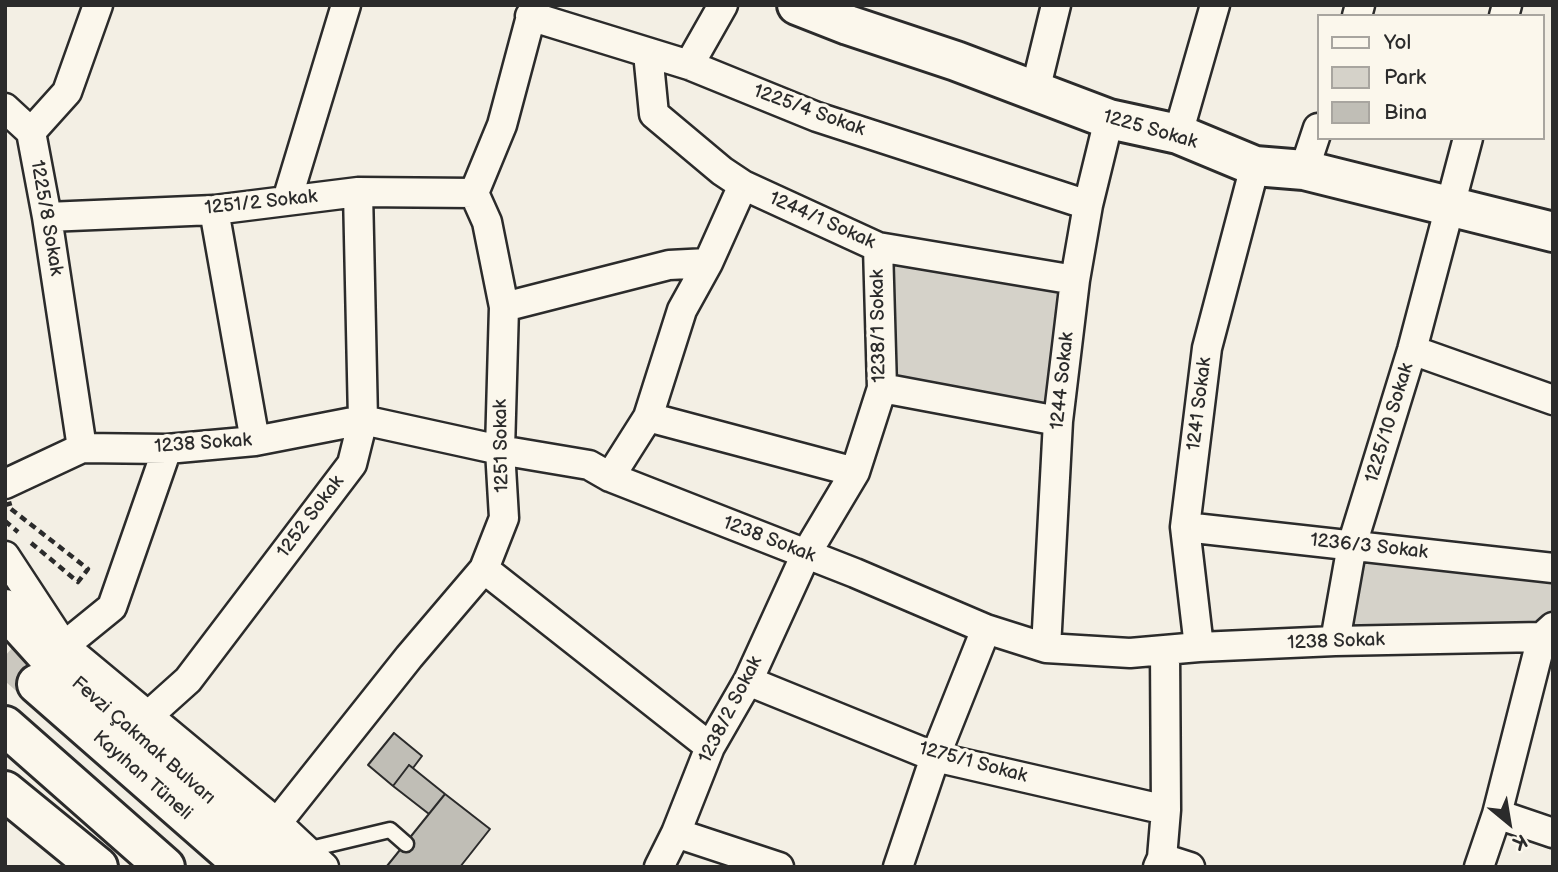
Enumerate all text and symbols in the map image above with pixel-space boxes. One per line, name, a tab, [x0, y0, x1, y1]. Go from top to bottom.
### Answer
legend	[1316, 14, 1544, 140]
text: Yol	[1384, 30, 1411, 55]
text: Park	[1384, 65, 1426, 90]
street label: 1225/4 Sokak	[750, 80, 868, 142]
text: Bina	[1384, 100, 1427, 125]
street label: 1225 Sokak	[1100, 106, 1200, 154]
street label: 1225/8 Sokak	[25, 159, 67, 277]
street label: 1251/2 Sokak	[204, 186, 318, 220]
street label: 1244/1 Sokak	[765, 187, 879, 255]
street label: 1238/1 Sokak	[867, 269, 891, 383]
street label: 1244 Sokak	[1047, 331, 1079, 431]
street label: 1241 Sokak	[1183, 356, 1217, 452]
street label: 1225/10 Sokak	[1361, 360, 1419, 486]
street label: 1251 Sokak	[490, 399, 514, 493]
street label: 1238 Sokak	[154, 429, 252, 459]
street label: 1252 Sokak	[273, 471, 349, 563]
street label: 1238 Sokak	[719, 512, 819, 568]
street label: 1236/3 Sokak	[1309, 529, 1429, 565]
street label: 1238 Sokak	[1287, 629, 1385, 655]
street label: 1238/2 Sokak	[694, 653, 768, 767]
street label: Fevzi Çakmak Bulvarı	[66, 672, 220, 810]
street label: Kayıhan Tüneli	[88, 727, 196, 825]
street label: 1275/1 Sokak	[916, 738, 1030, 788]
north arrow	[1474, 788, 1544, 858]
text: K	[1508, 828, 1531, 855]

